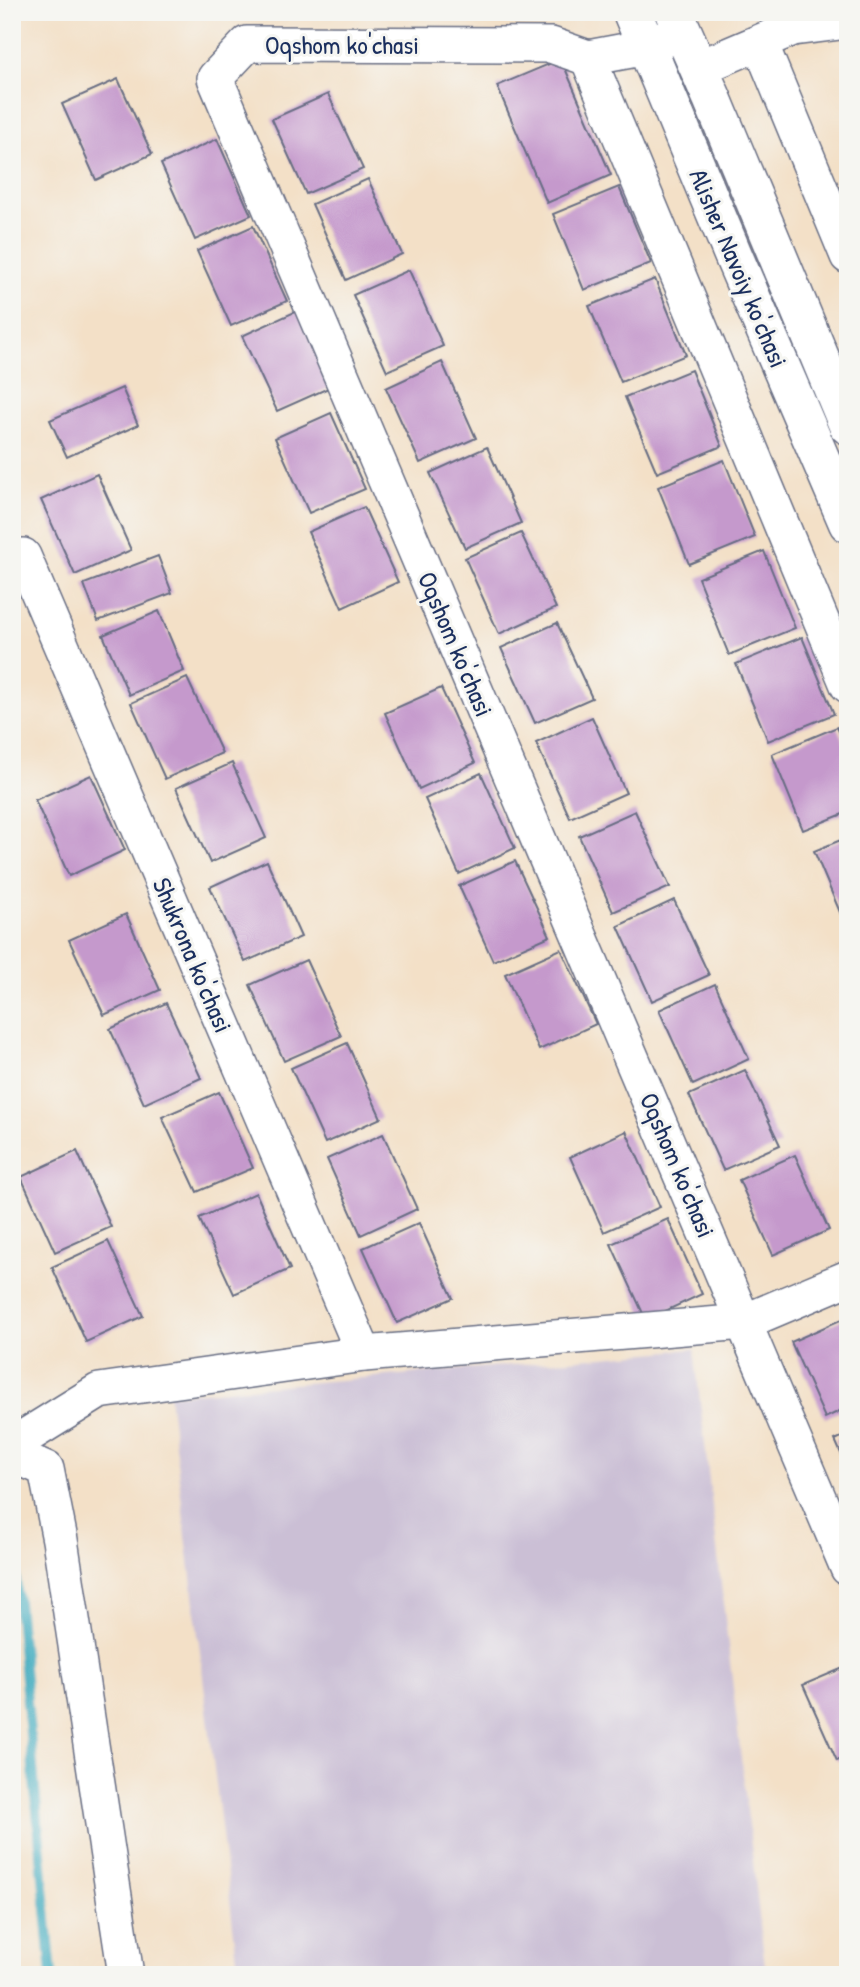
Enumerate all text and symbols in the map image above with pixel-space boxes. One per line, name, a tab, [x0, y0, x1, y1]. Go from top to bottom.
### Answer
street label: Oqshom ko'chasi	[265, 27, 419, 62]
street label: Alisher Navoiy ko'chasi	[681, 163, 797, 373]
street label: Oqshom ko'chasi	[410, 566, 502, 722]
street label: Shukrona ko'chasi	[145, 872, 241, 1038]
street label: Oqshom ko'chasi	[632, 1087, 724, 1243]

